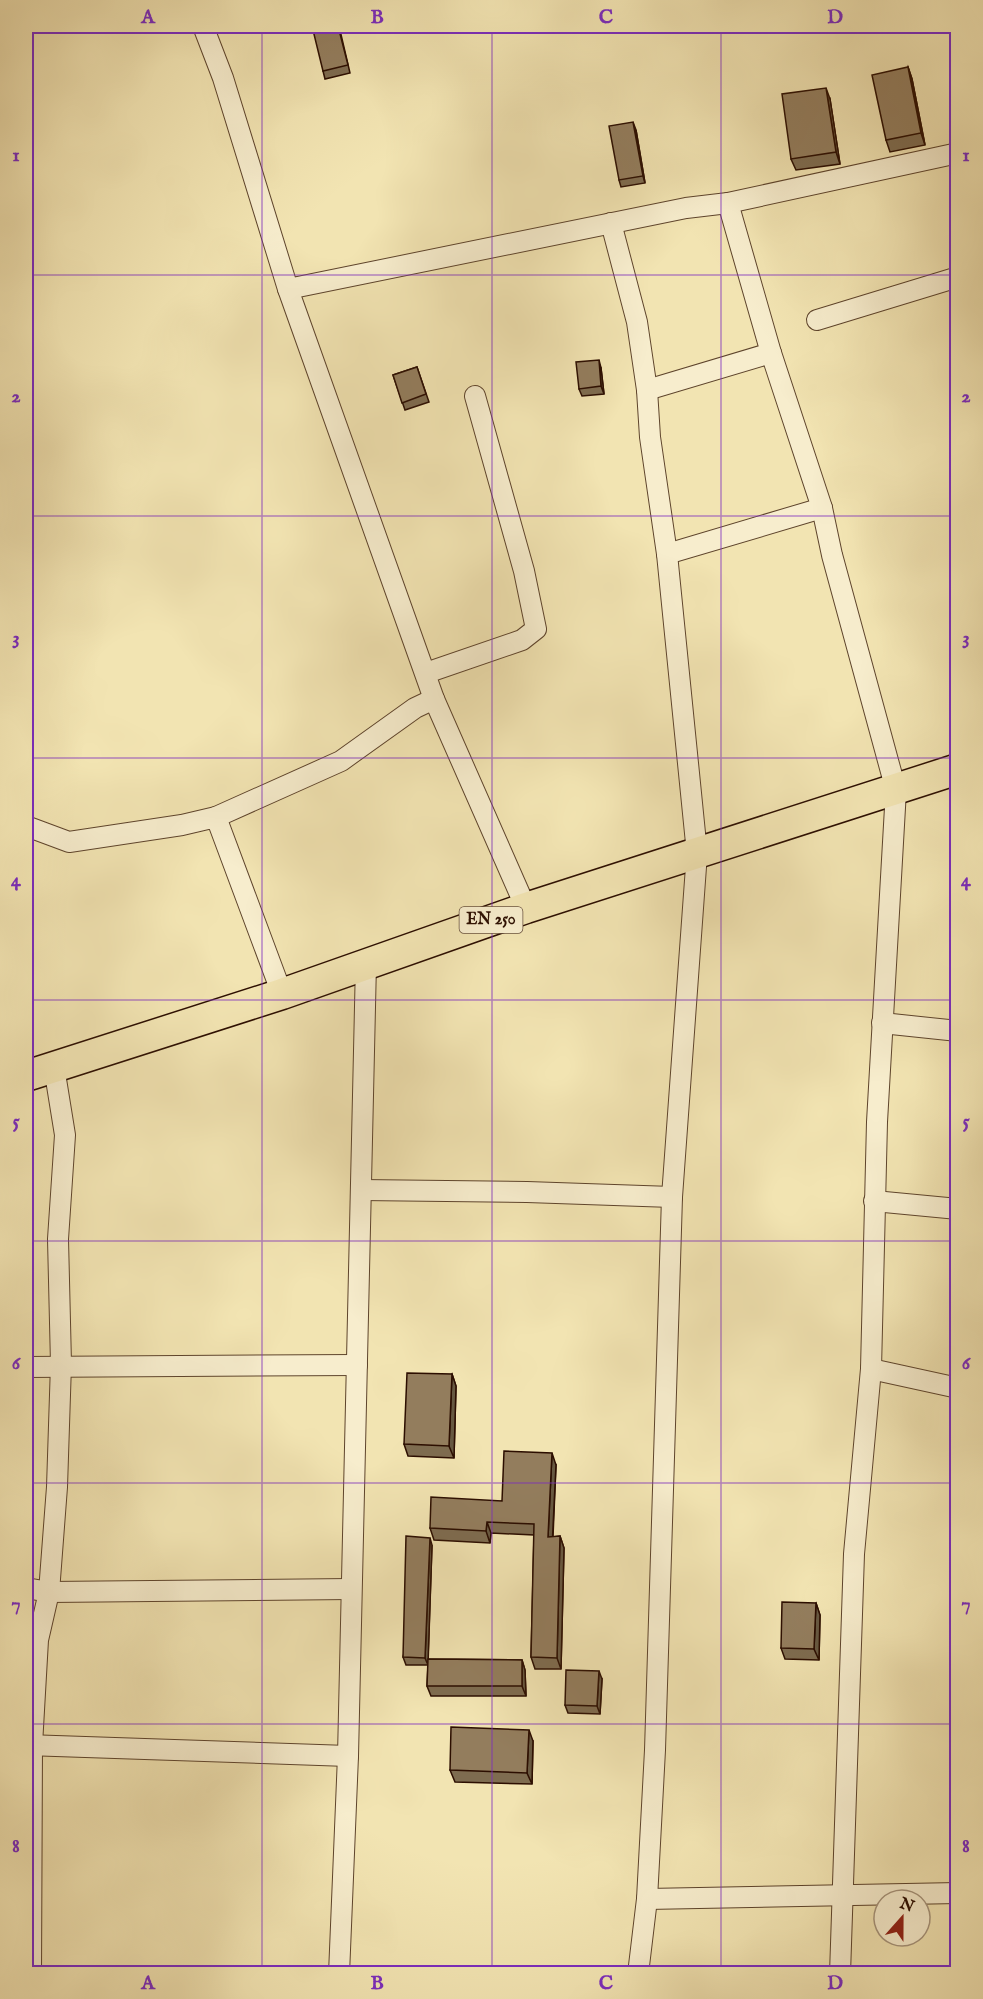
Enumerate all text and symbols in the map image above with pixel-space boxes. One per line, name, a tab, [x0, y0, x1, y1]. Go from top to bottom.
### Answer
text: A	[140, 5, 156, 30]
text: B	[370, 5, 384, 30]
text: C	[599, 5, 613, 30]
text: D	[827, 5, 843, 30]
text: 1	[12, 143, 20, 168]
text: 1	[962, 143, 970, 168]
text: 2	[11, 384, 21, 409]
text: 2	[961, 384, 971, 409]
text: 3	[12, 626, 20, 651]
text: 3	[962, 626, 970, 651]
text: 4	[11, 868, 22, 893]
text: 4	[961, 868, 972, 893]
road number: EN 250	[460, 907, 522, 933]
text: 5	[12, 1109, 20, 1134]
text: 5	[962, 1109, 970, 1134]
text: 6	[12, 1351, 22, 1376]
text: 6	[962, 1351, 972, 1376]
text: 7	[11, 1592, 21, 1617]
text: 7	[961, 1592, 971, 1617]
text: 8	[12, 1834, 20, 1859]
text: 8	[962, 1834, 970, 1859]
north arrow	[872, 1888, 932, 1948]
text: N	[896, 1894, 917, 1918]
text: A	[140, 1971, 156, 1996]
text: B	[370, 1971, 384, 1996]
text: C	[599, 1971, 613, 1996]
text: D	[827, 1971, 843, 1996]

